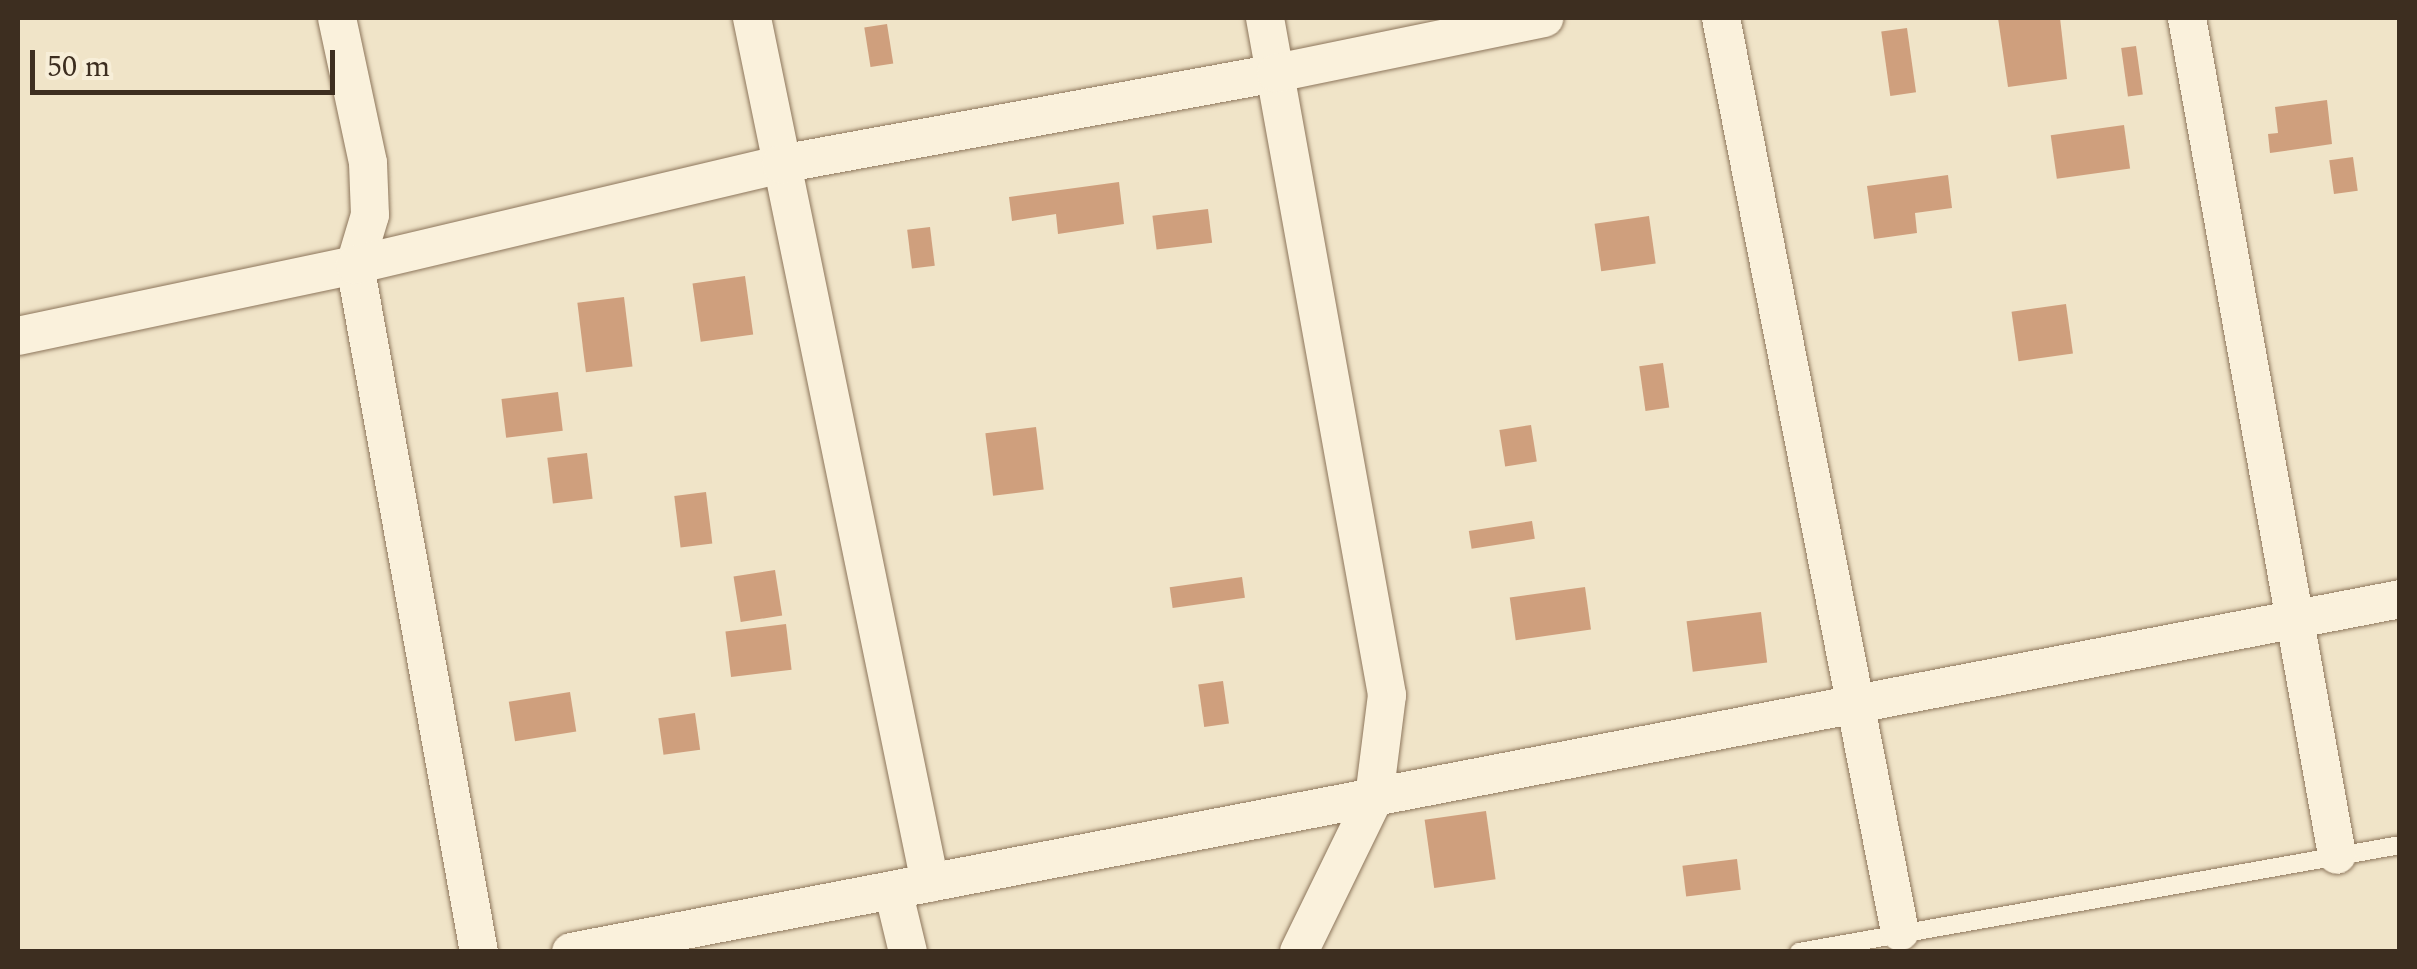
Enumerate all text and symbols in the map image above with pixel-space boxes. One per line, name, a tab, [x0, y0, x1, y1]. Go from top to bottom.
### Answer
scale bar	[35, 30, 340, 92]
text: 50 m	[47, 44, 110, 90]

